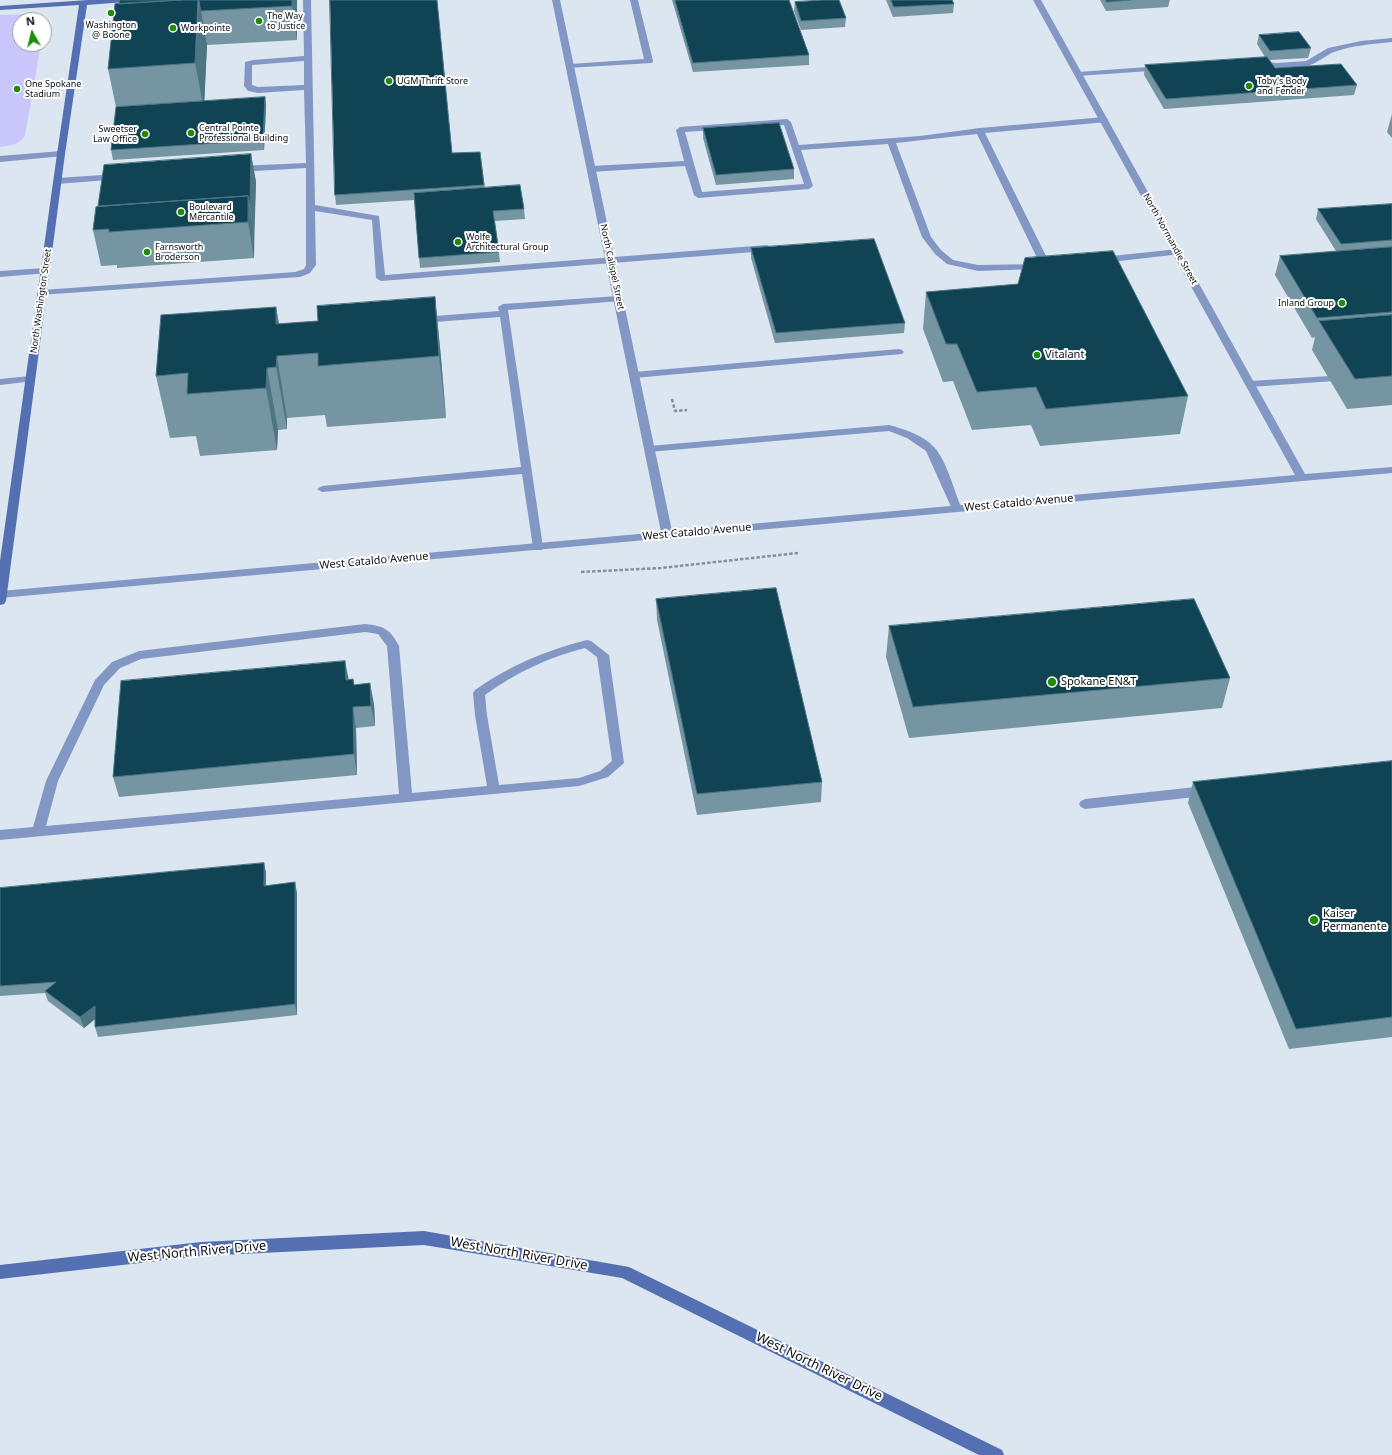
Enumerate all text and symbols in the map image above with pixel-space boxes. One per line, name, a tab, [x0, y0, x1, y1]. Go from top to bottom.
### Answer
marker: Washington @ Boone	[106, 8, 116, 18]
place label: The Way to Justice	[267, 11, 305, 32]
north arrow	[12, 12, 52, 52]
text: N	[25, 13, 36, 29]
marker: The Way to Justice	[254, 16, 264, 26]
place label: Washington @ Boone	[86, 20, 136, 41]
marker: Workpointe	[168, 23, 178, 33]
place label: Workpointe	[181, 23, 230, 33]
marker: UGM Thrift Store	[384, 76, 394, 86]
place label: UGM Thrift Store	[397, 76, 468, 86]
place label: Toby's Body and Fender	[1257, 76, 1307, 97]
place label: One Spokane Stadium	[25, 79, 81, 100]
marker: Toby's Body and Fender	[1244, 81, 1254, 91]
marker: One Spokane Stadium	[12, 84, 22, 94]
place label: Central Pointe Professional Building	[199, 123, 288, 144]
place label: Sweetser Law Office	[93, 124, 137, 145]
marker: Central Pointe Professional Building	[186, 128, 196, 138]
marker: Sweetser Law Office	[140, 129, 150, 139]
street label: North Normandie Street	[1140, 192, 1200, 286]
place label: Boulevard Mercantile	[189, 202, 234, 223]
marker: Boulevard Mercantile	[176, 207, 186, 217]
street label: North Calispel Street	[598, 223, 626, 311]
place label: Wolfe Architectural Group	[466, 232, 549, 253]
marker: Wolfe Architectural Group	[453, 237, 463, 247]
place label: Farnsworth Broderson	[155, 242, 203, 263]
marker: Farnsworth Broderson	[142, 247, 152, 257]
street label: North Washington Street	[28, 248, 54, 354]
place label: Inland Group	[1278, 298, 1334, 308]
marker: Inland Group	[1337, 298, 1347, 308]
place label: Vitalant	[1045, 348, 1084, 362]
marker: Vitalant	[1032, 350, 1042, 360]
street label: West Cataldo Avenue	[964, 492, 1074, 514]
street label: West Cataldo Avenue	[642, 521, 752, 543]
street label: West Cataldo Avenue	[319, 550, 429, 572]
place label: Spokane EN&T	[1061, 675, 1136, 689]
marker: Spokane EN&T	[1046, 676, 1058, 688]
place label: Kaiser Permanente	[1323, 907, 1387, 933]
marker: Kaiser Permanente	[1308, 914, 1320, 926]
street label: West North River Drive	[449, 1234, 589, 1274]
street label: West North River Drive	[127, 1238, 267, 1266]
street label: West North River Drive	[753, 1330, 885, 1404]

